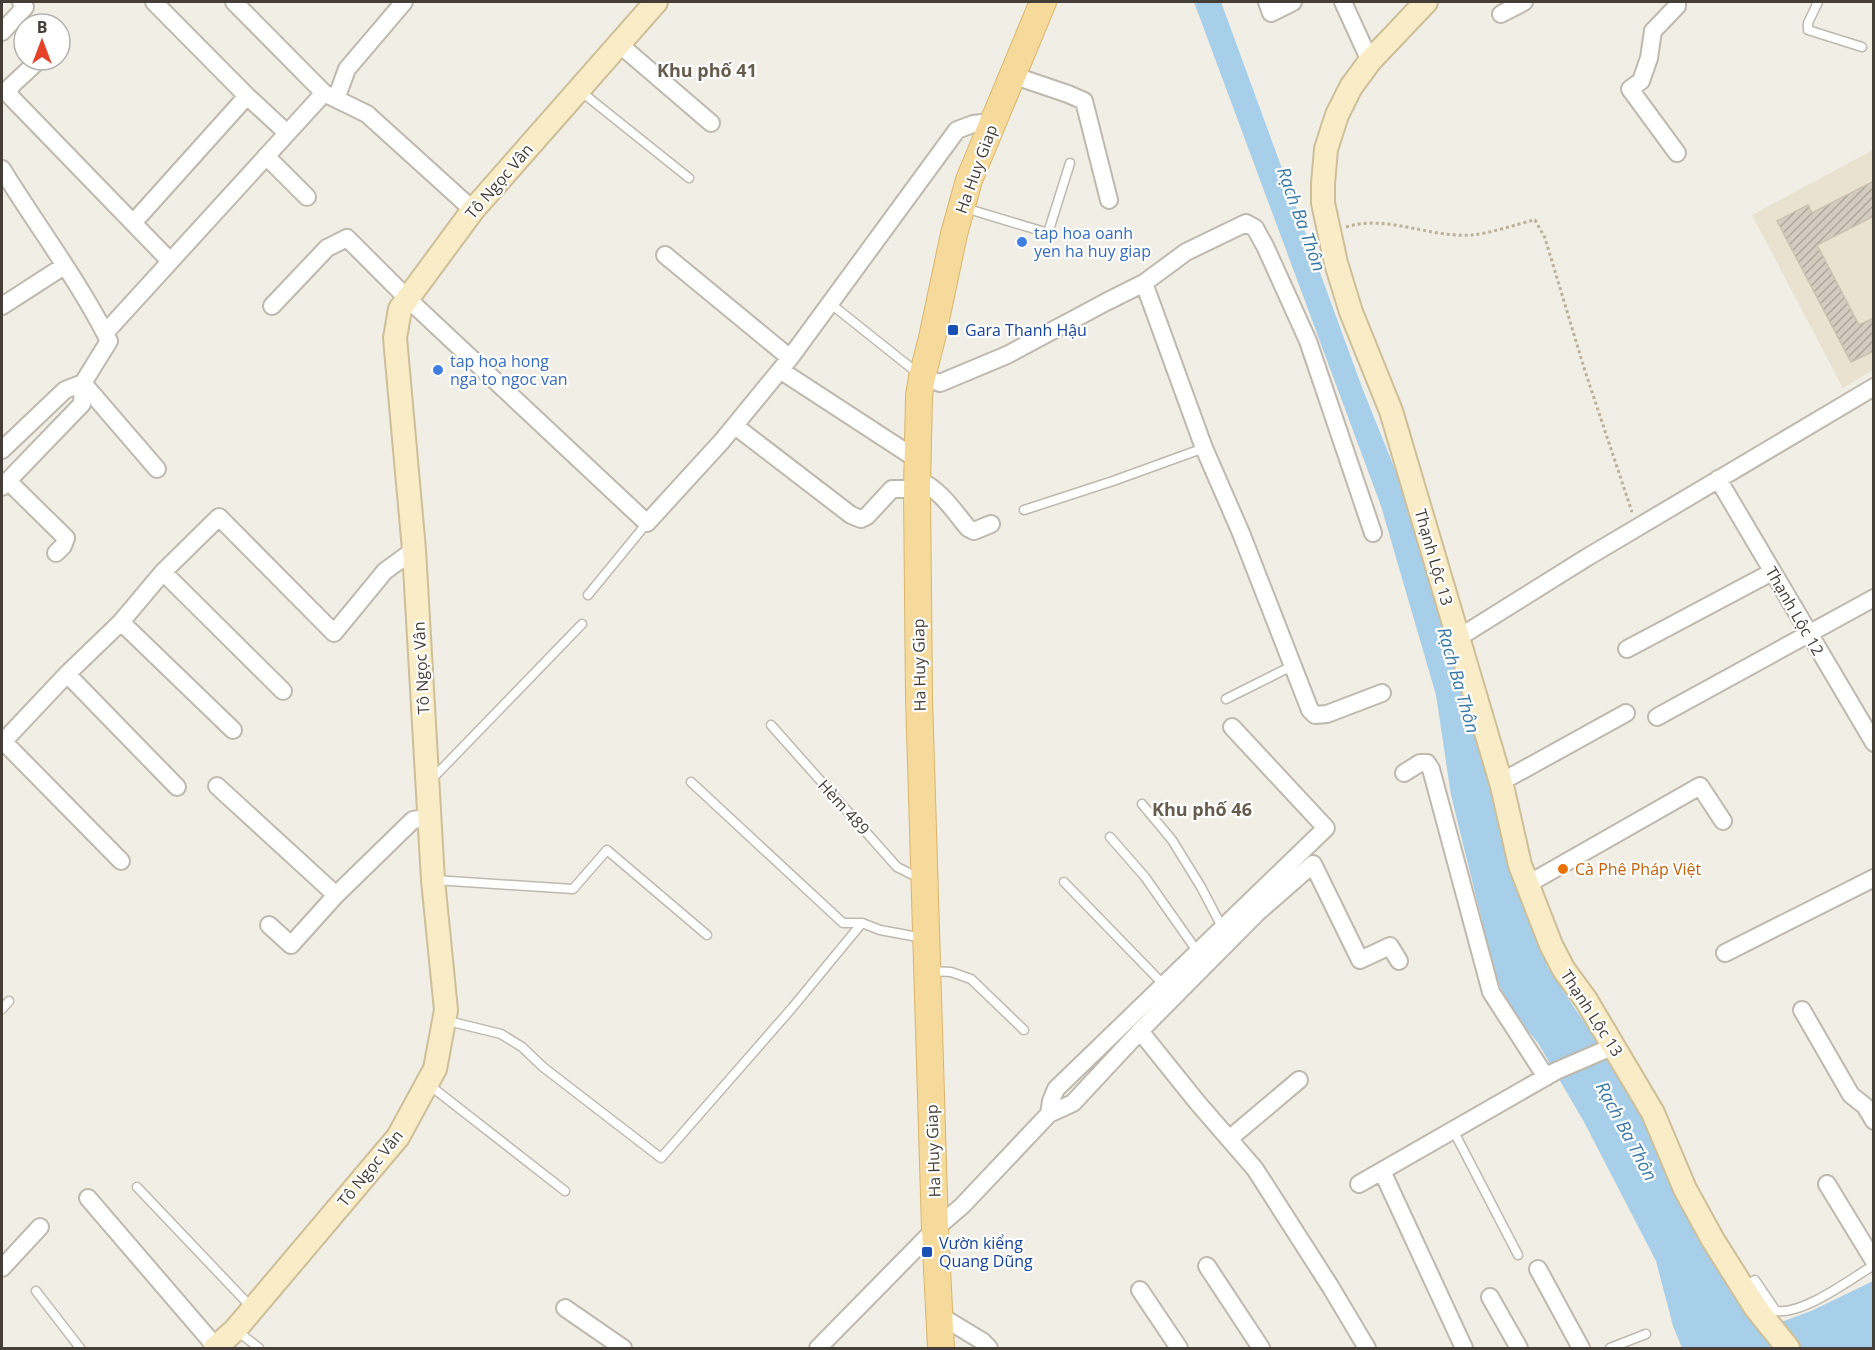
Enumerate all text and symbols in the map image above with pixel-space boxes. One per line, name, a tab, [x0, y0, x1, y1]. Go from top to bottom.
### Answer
north arrow	[12, 12, 72, 72]
text: B	[37, 16, 47, 38]
district label: Khu phố 41	[657, 58, 757, 82]
street label: Ha Huy Giap	[950, 122, 1002, 216]
street label: Tô Ngọc Vân	[460, 139, 538, 223]
water label: Rạch Ba Thôn	[1272, 164, 1332, 274]
place label: tap hoa oanh yen ha huy giap	[1034, 222, 1151, 262]
marker: tap hoa oanh yen ha huy giap	[1015, 235, 1029, 249]
place label: Gara Thanh Hậu	[965, 319, 1087, 341]
marker: Gara Thanh Hậu	[946, 323, 960, 337]
place label: tap hoa hong nga to ngoc van	[450, 350, 568, 390]
marker: tap hoa hong nga to ngoc van	[431, 363, 445, 377]
street label: Thạnh Lộc 13	[1410, 506, 1458, 608]
street label: Thạnh Lộc 12	[1761, 562, 1829, 660]
street label: Ha Huy Giap	[907, 618, 931, 712]
street label: Tô Ngọc Vân	[408, 621, 434, 715]
water label: Rạch Ba Thôn	[1432, 624, 1486, 736]
street label: Hèm 489	[813, 775, 875, 839]
district label: Khu phố 46	[1152, 797, 1252, 821]
place label: Cà Phê Pháp Việt	[1575, 858, 1702, 880]
marker: Cà Phê Pháp Việt	[1556, 862, 1570, 876]
street label: Thạnh Lộc 13	[1556, 965, 1628, 1061]
water label: Rạch Ba Thôn	[1591, 1077, 1663, 1185]
street label: Ha Huy Giap	[920, 1104, 946, 1198]
street label: Tô Ngọc Vân	[332, 1125, 408, 1211]
place label: Vườn kiểng Quang Dũng	[939, 1232, 1033, 1272]
marker: Vườn kiểng Quang Dũng	[920, 1245, 934, 1259]

